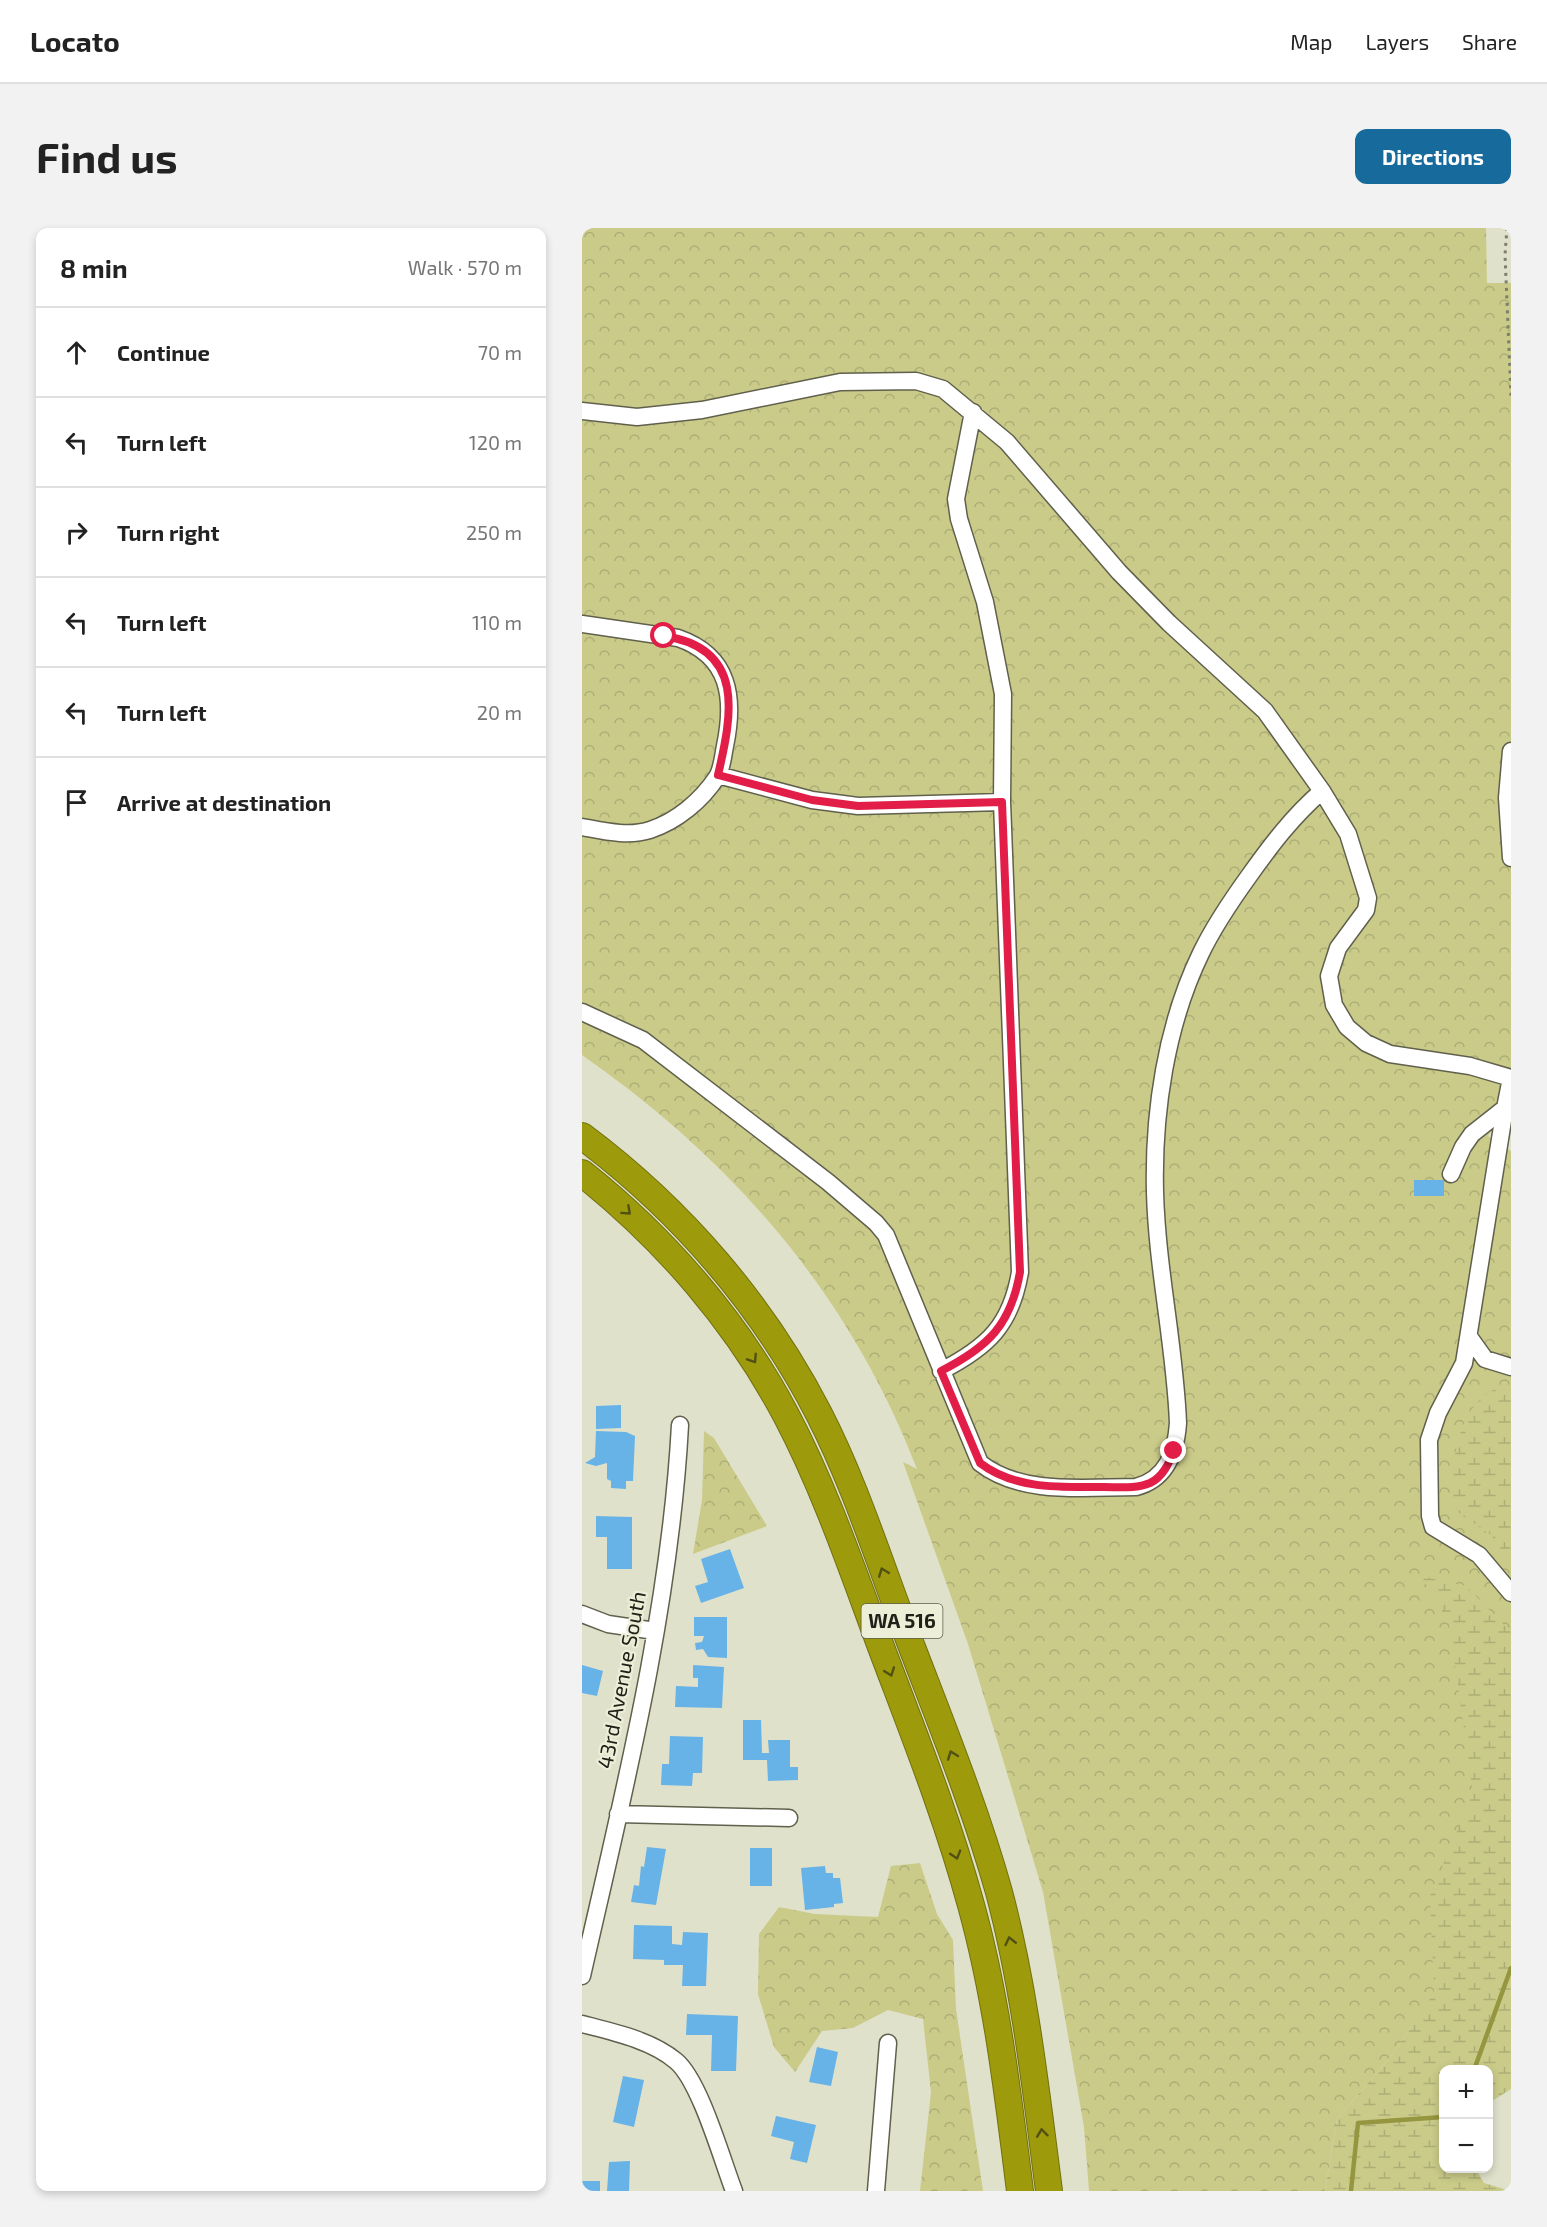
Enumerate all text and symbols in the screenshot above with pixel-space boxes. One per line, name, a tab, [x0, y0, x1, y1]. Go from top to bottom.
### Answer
text: Locato	[30, 24, 120, 58]
text: Map	[1290, 29, 1332, 54]
text: Layers	[1365, 29, 1429, 54]
text: Share	[1462, 29, 1517, 54]
button: Directions	[1355, 129, 1511, 184]
text: Find us	[36, 131, 178, 181]
text: 8 min	[60, 252, 128, 283]
text: Walk · 570 m	[408, 255, 522, 279]
icon: ahead	[60, 336, 93, 369]
text: Continue	[117, 339, 210, 365]
text: 70 m	[478, 340, 522, 364]
icon: left	[60, 426, 93, 459]
text: Turn left	[117, 429, 206, 455]
text: 120 m	[469, 430, 522, 454]
icon: right	[60, 516, 93, 549]
text: Turn right	[117, 519, 219, 545]
text: 250 m	[466, 520, 522, 544]
icon: left	[60, 606, 93, 639]
text: Turn left	[117, 609, 206, 635]
text: 110 m	[472, 610, 522, 634]
route start	[650, 622, 676, 648]
icon: left	[60, 696, 93, 729]
text: Turn left	[117, 699, 206, 725]
text: 20 m	[477, 700, 522, 724]
icon: arrive	[60, 786, 93, 819]
text: Arrive at destination	[117, 789, 331, 815]
one-way arrow	[620, 1204, 630, 1215]
one-way arrow	[745, 1353, 756, 1364]
route end	[1160, 1437, 1186, 1463]
one-way arrow	[878, 1567, 891, 1578]
street label: 43rd Avenue South	[591, 1589, 650, 1770]
road number: WA 516	[862, 1604, 942, 1638]
one-way arrow	[883, 1665, 895, 1676]
one-way arrow	[946, 1750, 959, 1761]
one-way arrow	[949, 1849, 961, 1860]
one-way arrow	[1005, 1936, 1018, 1946]
map controls	[1439, 2065, 1493, 2173]
button: +	[1439, 2065, 1493, 2119]
button: −	[1439, 2119, 1493, 2173]
one-way arrow	[1036, 2128, 1048, 2138]

